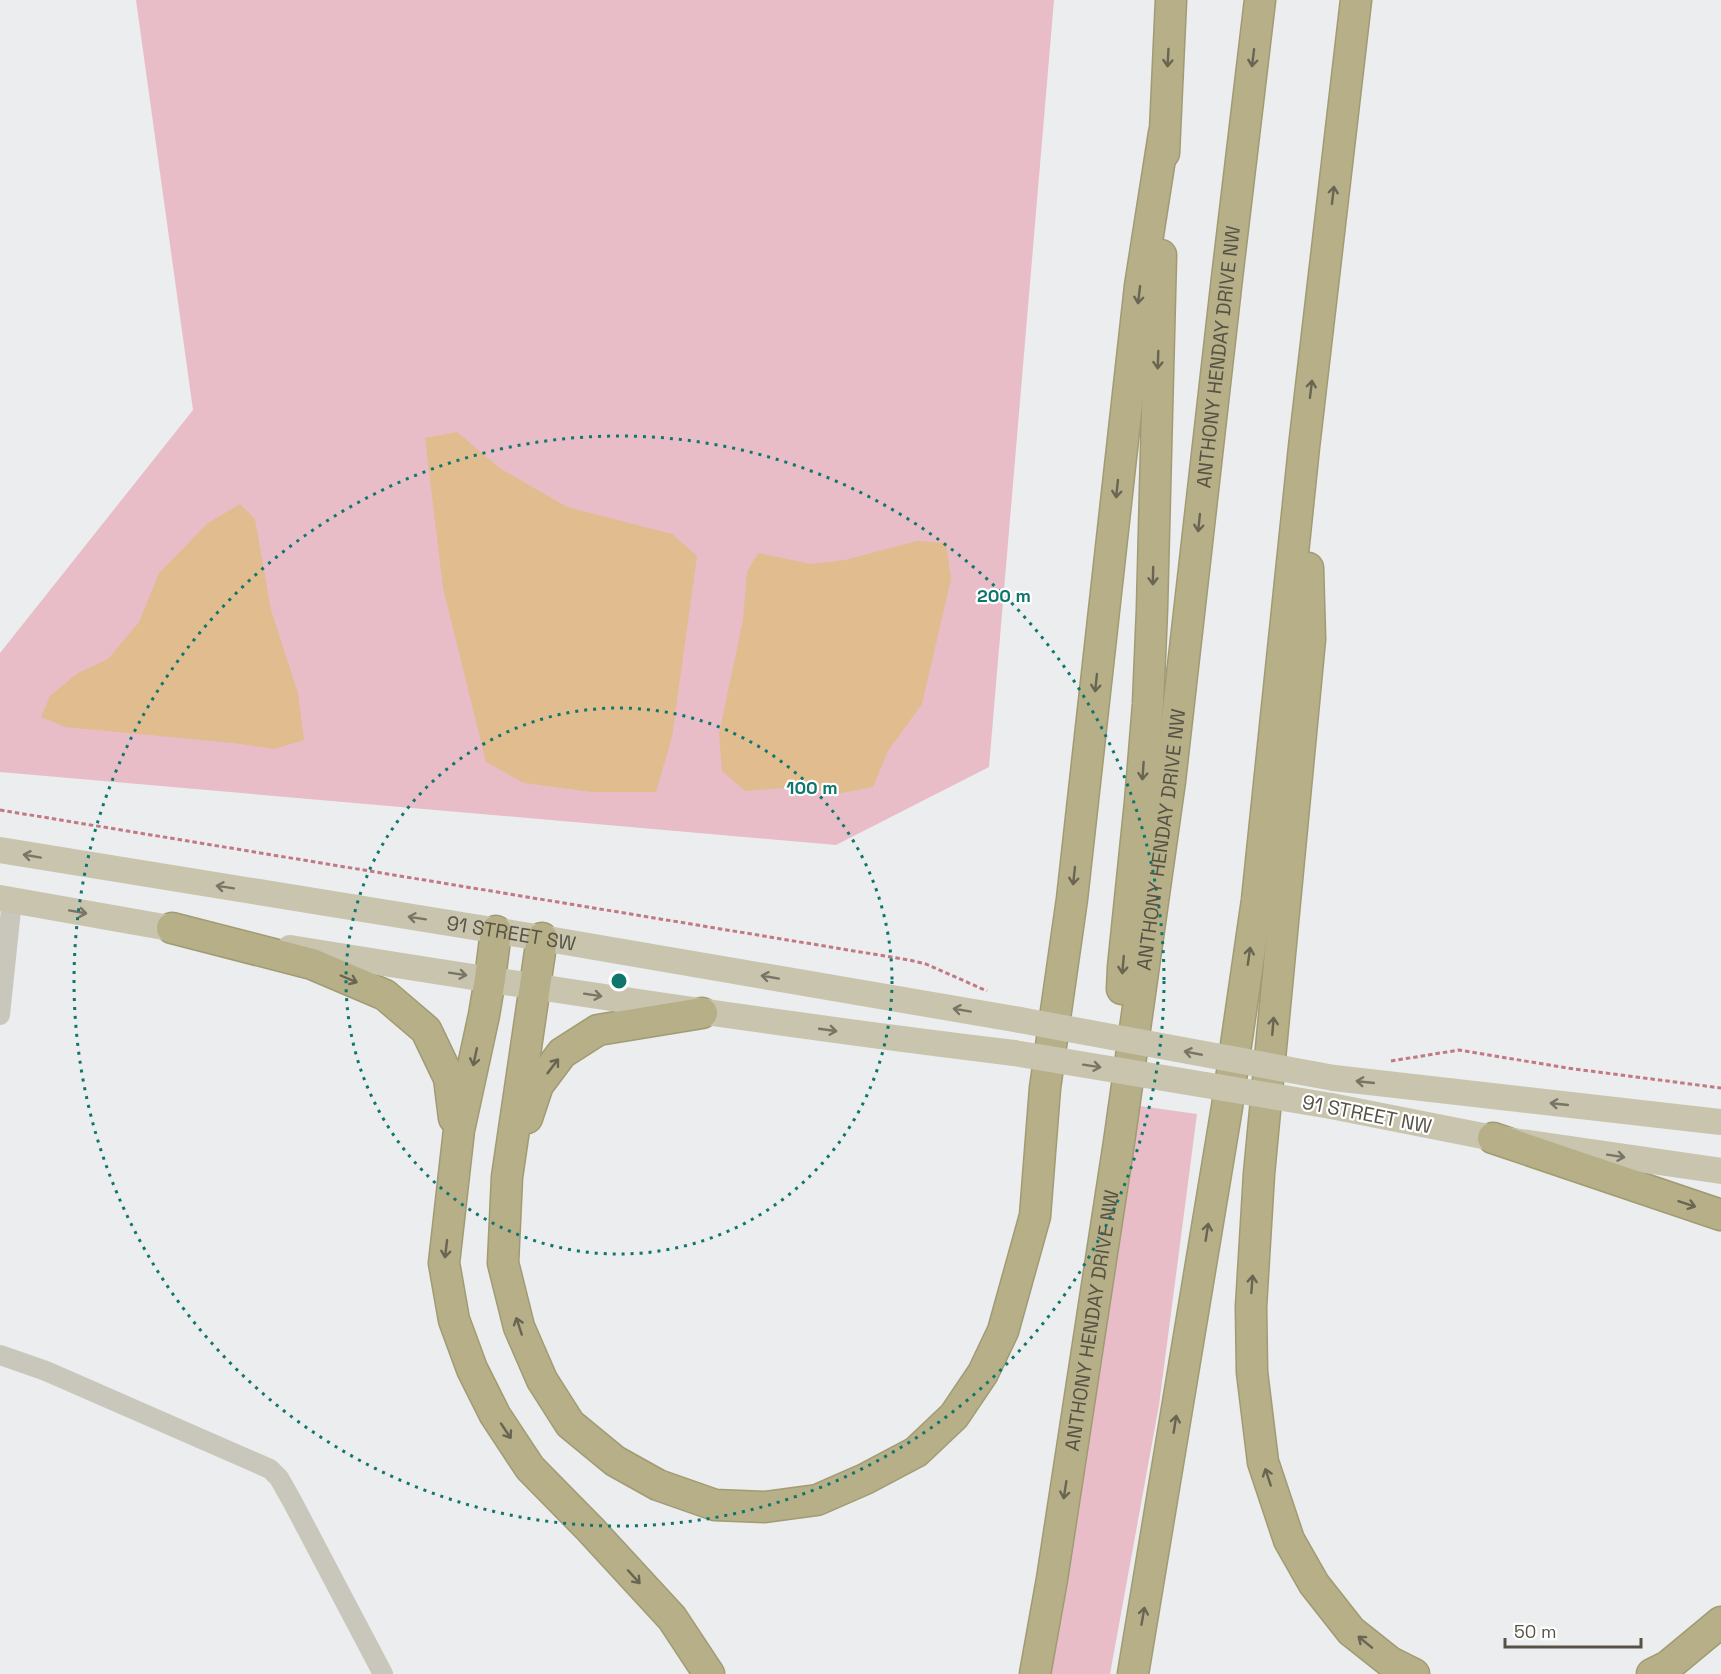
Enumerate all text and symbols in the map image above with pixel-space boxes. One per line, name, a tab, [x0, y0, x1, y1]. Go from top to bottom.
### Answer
one-way arrow	[1162, 48, 1173, 68]
one-way arrow	[1247, 48, 1258, 68]
one-way arrow	[1328, 186, 1339, 206]
street label: ANTHONY HENDAY DRIVE NW	[1190, 224, 1246, 489]
one-way arrow	[1133, 285, 1144, 304]
one-way arrow	[1152, 349, 1164, 369]
one-way arrow	[1306, 380, 1317, 400]
one-way arrow	[1111, 478, 1122, 498]
one-way arrow	[1194, 513, 1205, 532]
one-way arrow	[1147, 565, 1159, 585]
text: 200 m	[977, 584, 1031, 607]
one-way arrow	[1090, 672, 1101, 692]
street label: ANTHONY HENDAY DRIVE NW	[1130, 707, 1191, 972]
one-way arrow	[1137, 760, 1148, 780]
text: 100 m	[786, 776, 838, 799]
one-way arrow	[23, 850, 43, 861]
one-way arrow	[1069, 866, 1080, 886]
one-way arrow	[216, 881, 235, 892]
one-way arrow	[68, 906, 88, 917]
street label: 91 STREET SW	[445, 910, 578, 957]
one-way arrow	[408, 913, 428, 924]
one-way arrow	[1244, 946, 1255, 966]
one-way arrow	[1117, 954, 1128, 974]
one-way arrow	[447, 968, 467, 979]
centre of rings	[609, 971, 629, 991]
one-way arrow	[761, 971, 780, 982]
one-way arrow	[339, 974, 357, 986]
one-way arrow	[583, 990, 603, 1001]
one-way arrow	[953, 1004, 973, 1015]
one-way arrow	[1268, 1017, 1279, 1037]
one-way arrow	[817, 1025, 837, 1036]
one-way arrow	[469, 1047, 480, 1066]
one-way arrow	[1184, 1047, 1204, 1058]
one-way arrow	[547, 1058, 559, 1074]
one-way arrow	[1082, 1061, 1102, 1072]
one-way arrow	[1355, 1076, 1375, 1087]
street label: 91 STREET NW	[1300, 1089, 1434, 1139]
one-way arrow	[1549, 1098, 1569, 1109]
one-way arrow	[1606, 1151, 1625, 1162]
street label: ANTHONY HENDAY DRIVE NW	[1059, 1188, 1124, 1453]
one-way arrow	[1677, 1199, 1696, 1210]
one-way arrow	[1202, 1222, 1213, 1242]
one-way arrow	[441, 1239, 452, 1259]
one-way arrow	[1247, 1274, 1258, 1294]
one-way arrow	[513, 1317, 524, 1336]
one-way arrow	[1170, 1415, 1181, 1434]
one-way arrow	[500, 1423, 512, 1439]
one-way arrow	[1261, 1468, 1272, 1487]
one-way arrow	[1060, 1480, 1071, 1499]
one-way arrow	[627, 1569, 641, 1584]
one-way arrow	[1138, 1607, 1149, 1627]
scale bar	[1505, 1611, 1642, 1649]
text: 50 m	[1514, 1620, 1556, 1643]
one-way arrow	[1357, 1636, 1373, 1649]

